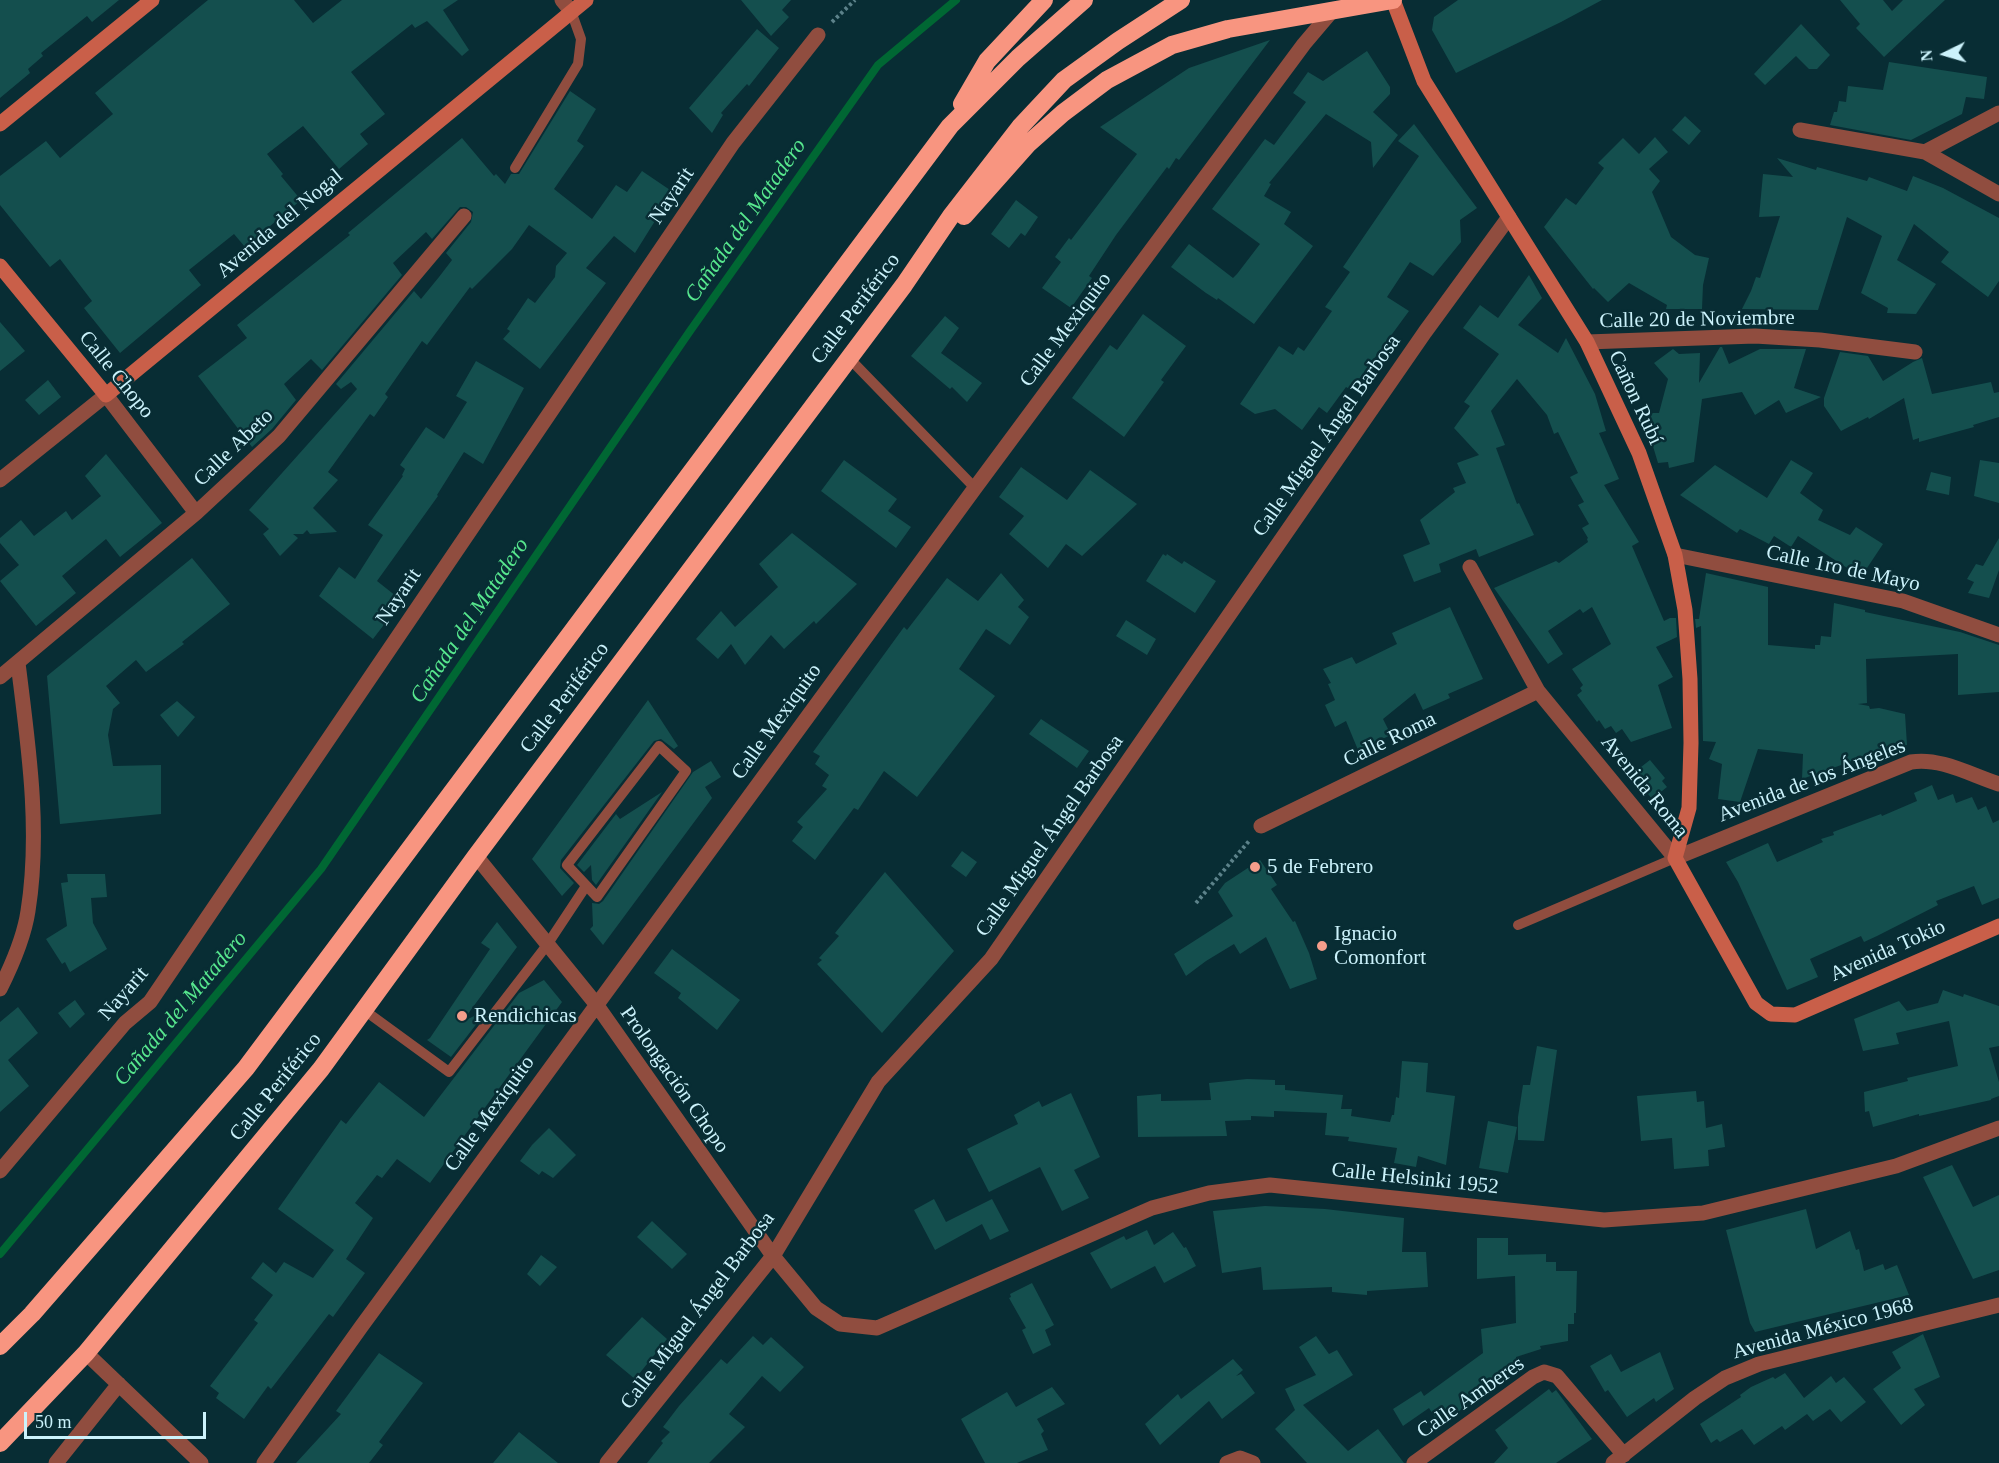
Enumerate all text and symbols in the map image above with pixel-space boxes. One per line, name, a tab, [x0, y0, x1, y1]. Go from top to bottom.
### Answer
north arrow	[1915, 24, 1975, 84]
text: N	[1918, 49, 1936, 62]
water label: Cañada del Matadero	[680, 134, 812, 308]
street label: Nayarit	[644, 163, 700, 229]
street label: Avenida del Nogal	[212, 164, 348, 284]
street label: Calle Periférico	[806, 249, 906, 369]
street label: Calle Mexiquito	[1015, 268, 1117, 392]
street label: Calle 20 de Noviembre	[1599, 306, 1795, 334]
street label: Calle Chopo	[73, 326, 159, 424]
street label: Calle Miguel Ángel Barbosa	[1248, 330, 1406, 542]
street label: Cañon Rubí	[1602, 347, 1668, 449]
street label: Calle Abeto	[189, 404, 279, 492]
water label: Cañada del Matadero	[405, 533, 535, 709]
street label: Calle 1ro de Mayo	[1764, 540, 1922, 598]
street label: Nayarit	[371, 564, 427, 630]
street label: Calle Periférico	[515, 638, 615, 758]
street label: Calle Mexiquito	[727, 659, 827, 785]
street label: Calle Roma	[1340, 707, 1440, 773]
street label: Calle Miguel Ángel Barbosa	[971, 730, 1129, 942]
street label: Avenida Roma	[1595, 731, 1693, 843]
street label: Avenida de los Ángeles	[1715, 734, 1909, 828]
place label: 5 de Febrero	[1267, 854, 1373, 880]
marker: 5 de Febrero	[1248, 860, 1262, 874]
street label: Avenida Tokio	[1826, 914, 1950, 988]
place label: Ignacio Comonfort	[1334, 921, 1426, 971]
water label: Cañada del Matadero	[109, 926, 253, 1092]
marker: Ignacio Comonfort	[1315, 939, 1329, 953]
street label: Nayarit	[94, 962, 154, 1026]
street label: Prolongación Chopo	[614, 1002, 734, 1158]
place label: Rendichicas	[474, 1003, 577, 1029]
marker: Rendichicas	[455, 1009, 469, 1023]
street label: Calle Periférico	[225, 1028, 327, 1146]
street label: Calle Mexiquito	[440, 1051, 540, 1177]
street label: Calle Helsinki 1952	[1330, 1158, 1500, 1200]
street label: Calle Miguel Ángel Barbosa	[615, 1207, 781, 1415]
street label: Avenida México 1968	[1730, 1293, 1916, 1365]
street label: Calle Amberes	[1412, 1352, 1530, 1444]
scale bar	[27, 1400, 208, 1438]
text: 50 m	[35, 1412, 72, 1432]

